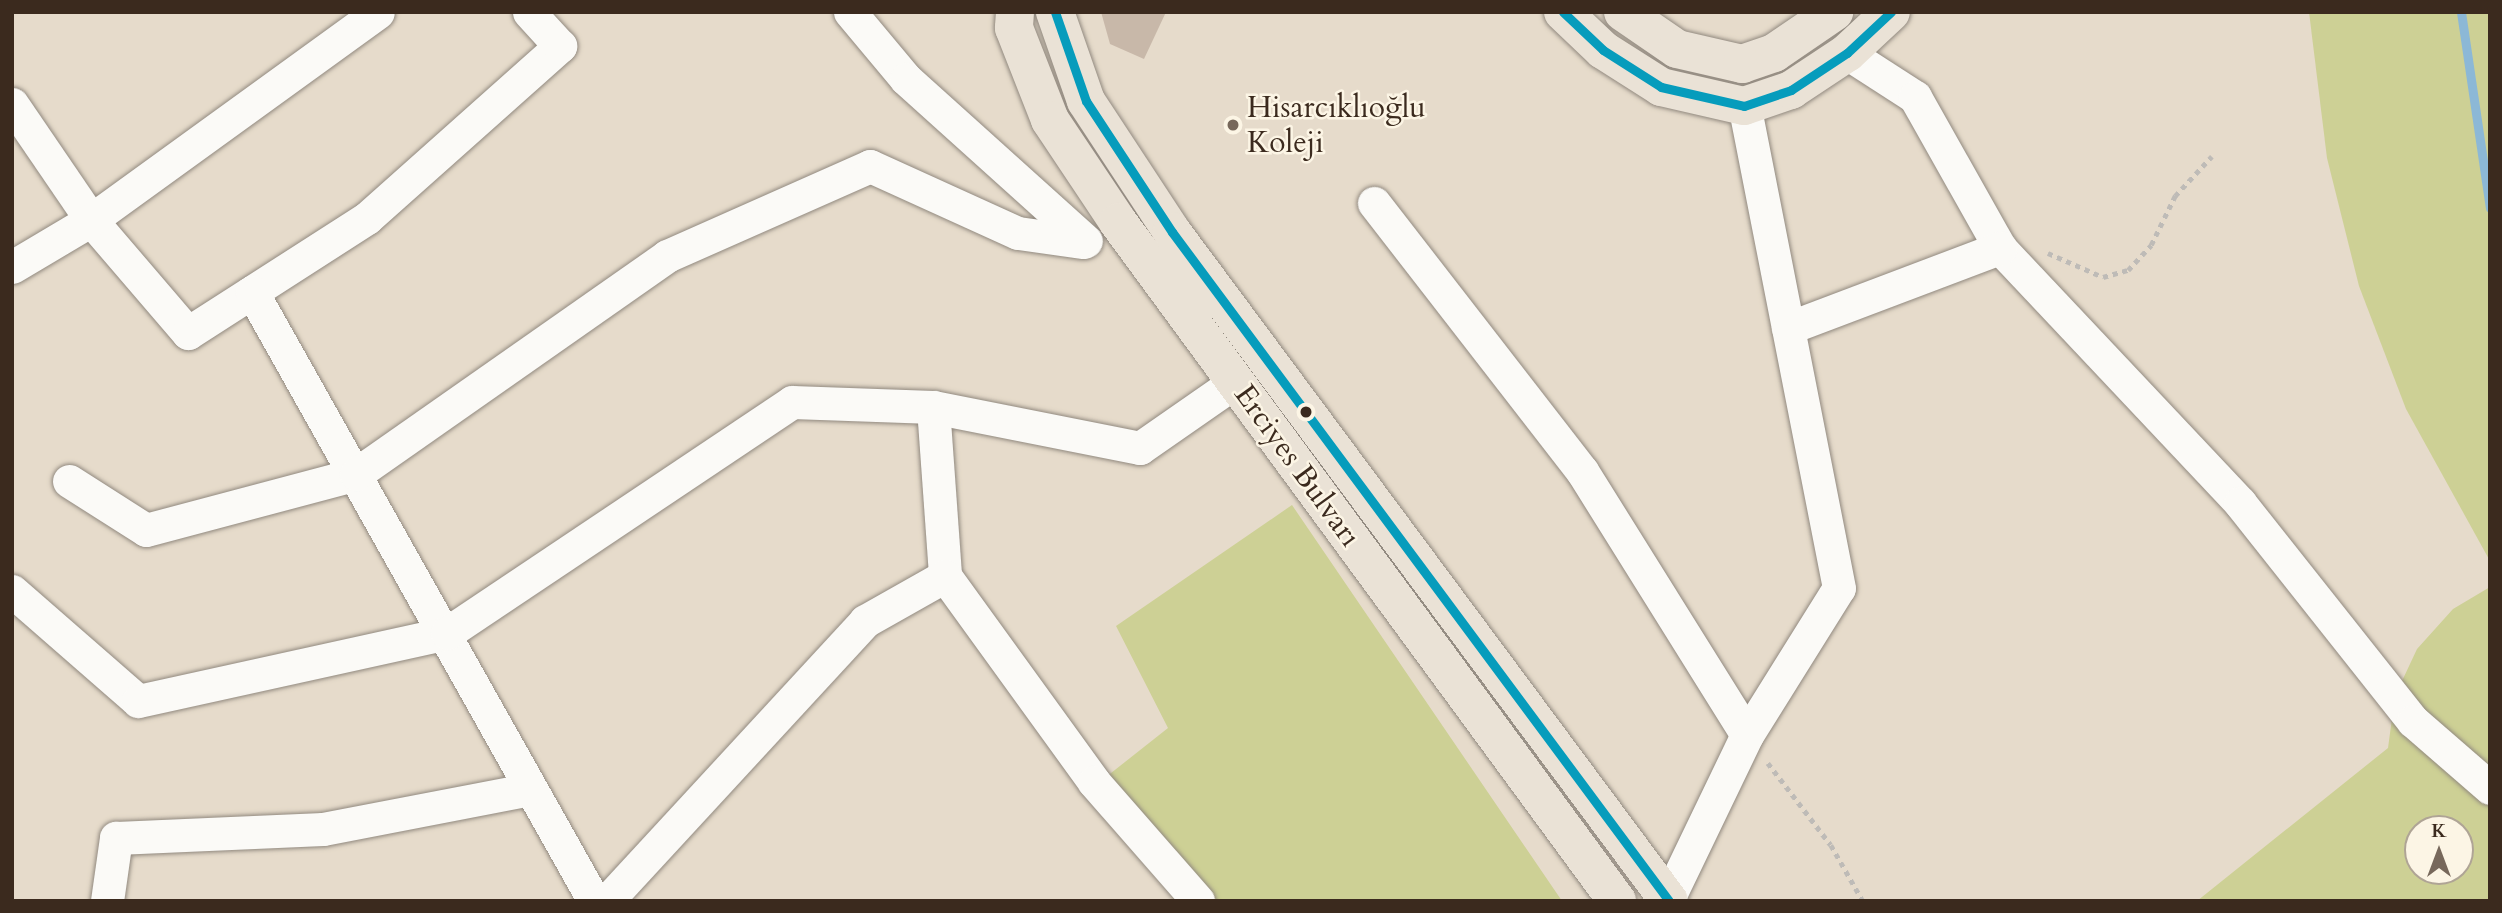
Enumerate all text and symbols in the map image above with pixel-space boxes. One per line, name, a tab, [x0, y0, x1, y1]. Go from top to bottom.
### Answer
place label: Hisarcıklıoğlu Koleji	[1247, 90, 1426, 160]
marker: Hisarcıklıoğlu Koleji	[1225, 117, 1241, 133]
street label: Erciyes Bulvarı	[1226, 378, 1368, 554]
unlabelled marker	[1299, 405, 1313, 419]
north arrow	[2404, 815, 2474, 885]
text: K	[2431, 818, 2447, 844]

